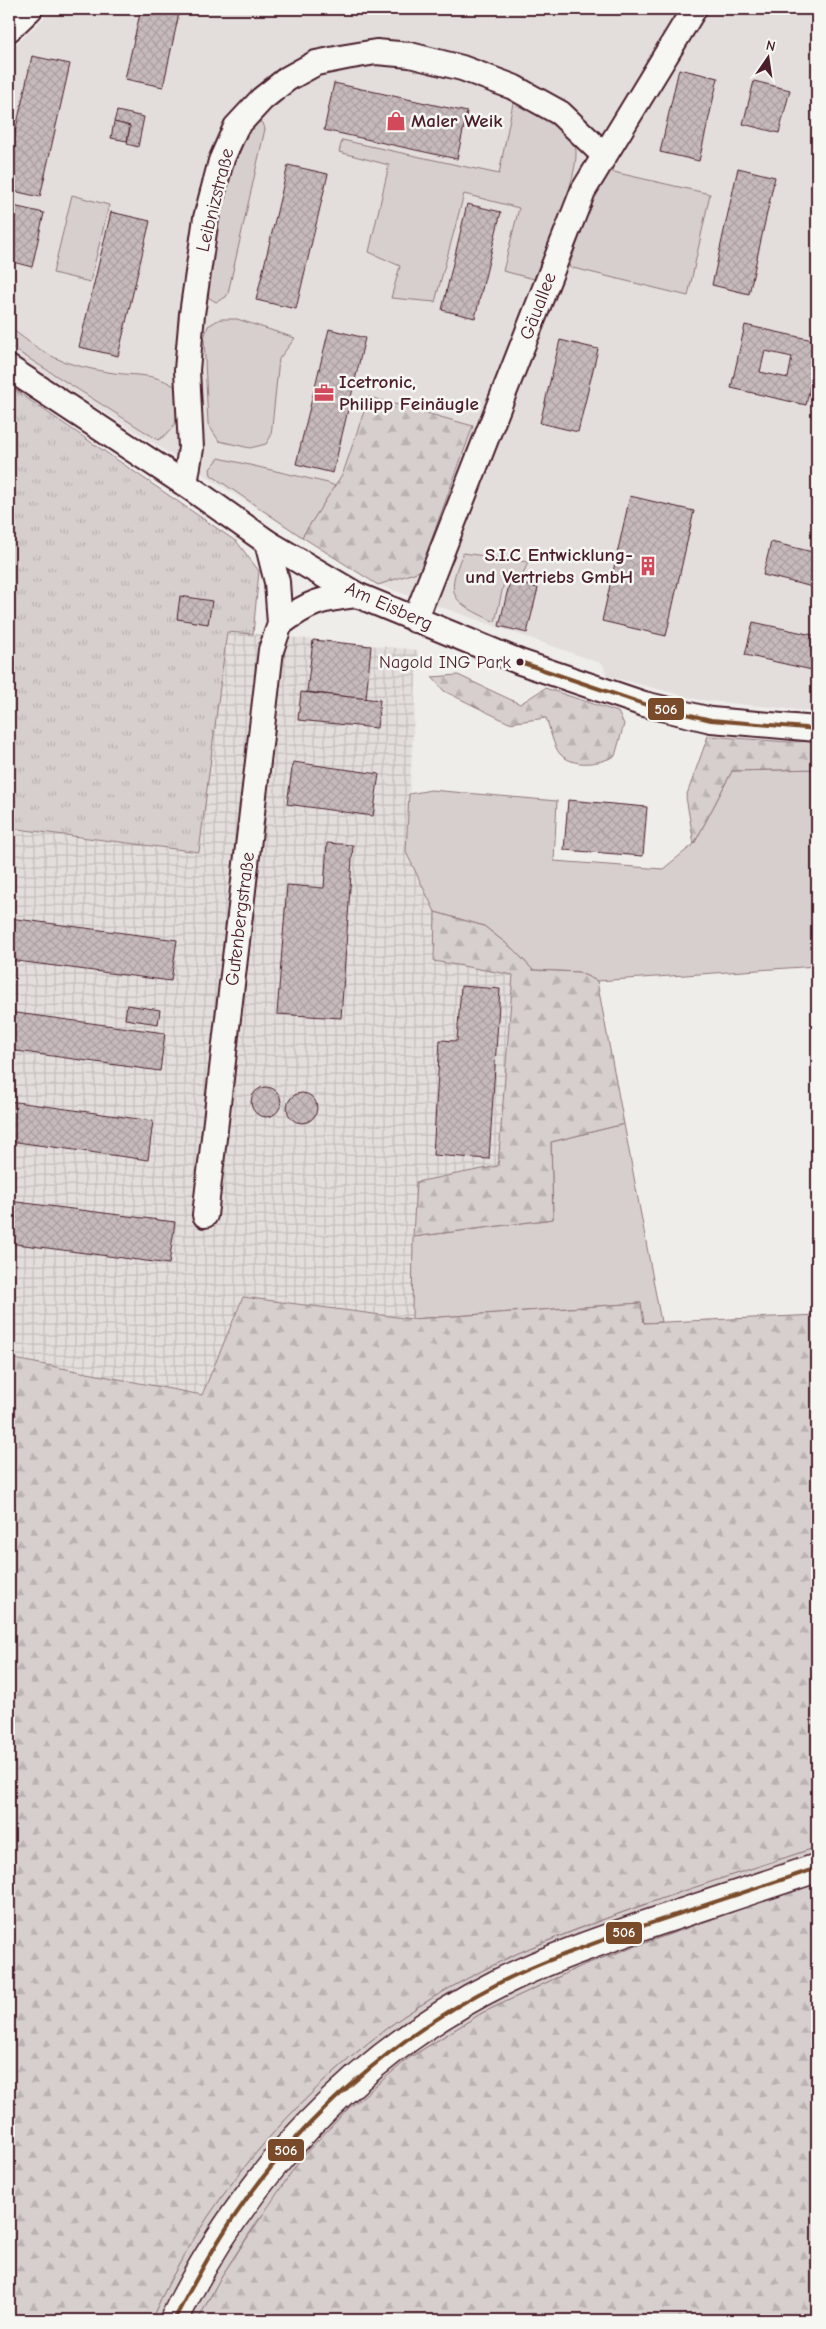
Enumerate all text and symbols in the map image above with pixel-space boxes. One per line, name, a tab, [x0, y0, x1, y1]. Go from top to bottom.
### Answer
north arrow	[744, 32, 794, 82]
text: N	[764, 37, 777, 55]
shop icon: Maler Weik	[385, 110, 407, 132]
place label: Maler Weik	[411, 110, 503, 132]
street label: Leibnizstraße	[191, 146, 239, 254]
street label: Gäuallee	[515, 269, 561, 343]
place label: Icetronic, Philipp Feinäugle	[339, 371, 479, 415]
office icon: Icetronic, Philipp Feinäugle	[313, 382, 335, 404]
place label: S.I.C Entwicklung- und Vertriebs GmbH	[465, 544, 633, 588]
building icon: S.I.C Entwicklung- und Vertriebs GmbH	[637, 555, 659, 577]
street label: Am Eisberg	[342, 577, 436, 635]
place label: Nagold ING Park	[379, 652, 511, 673]
marker: Nagold ING Park	[515, 657, 525, 667]
line badge: 506	[647, 697, 685, 721]
text: 506	[655, 701, 677, 718]
street label: Gutenbergstraße	[221, 851, 259, 987]
line badge: 506	[605, 1921, 643, 1945]
text: 506	[613, 1924, 635, 1941]
line badge: 506	[267, 2138, 305, 2162]
text: 506	[275, 2142, 297, 2159]

